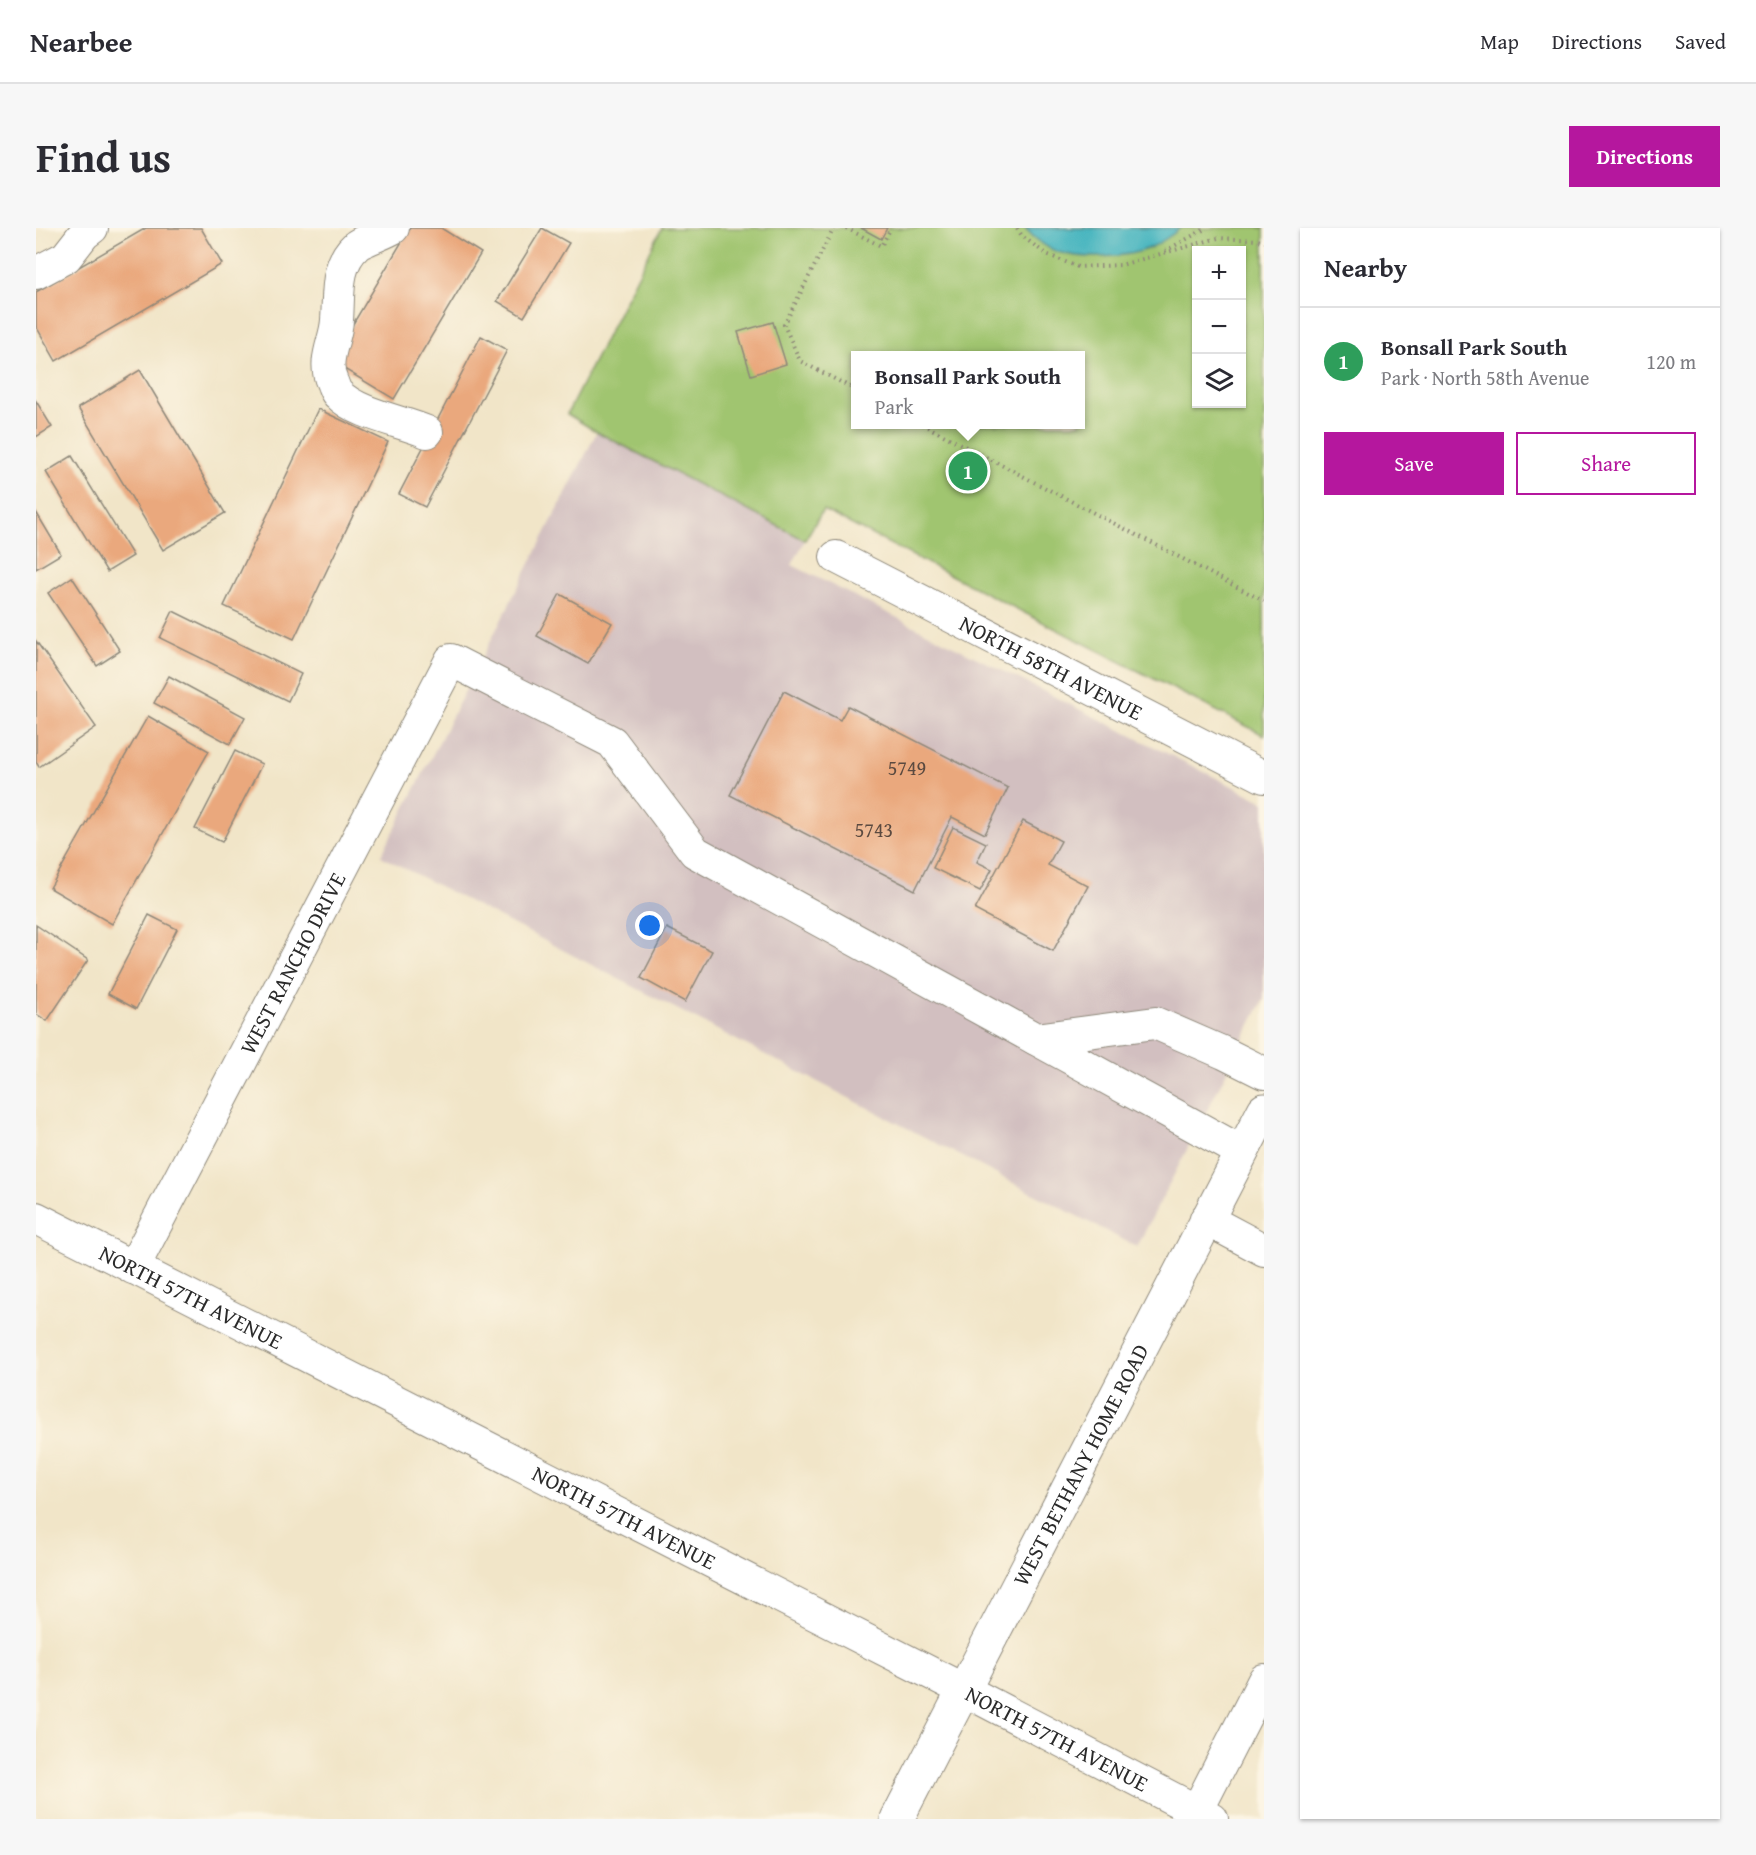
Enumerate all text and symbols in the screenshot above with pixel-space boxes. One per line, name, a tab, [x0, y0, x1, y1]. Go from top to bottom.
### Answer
text: Nearbee	[30, 21, 133, 62]
text: Map	[1480, 26, 1519, 57]
text: Directions	[1552, 26, 1642, 57]
text: Saved	[1675, 26, 1726, 57]
text: Find us	[36, 126, 171, 187]
button: Directions	[1569, 126, 1720, 187]
map controls	[1192, 246, 1246, 408]
button: +	[1192, 246, 1246, 300]
text: Nearby	[1324, 248, 1407, 287]
button: −	[1192, 300, 1246, 354]
text: Bonsall Park South	[1381, 331, 1567, 363]
text: 1	[1338, 347, 1349, 376]
text: 120 m	[1646, 347, 1696, 376]
popup	[851, 351, 1085, 429]
button: layers	[1192, 354, 1246, 408]
text: Bonsall Park South	[875, 360, 1061, 392]
text: Park · North 58th Avenue	[1381, 363, 1589, 392]
text: Park	[875, 392, 913, 421]
button: Save	[1324, 432, 1504, 495]
button: Share	[1516, 432, 1696, 495]
pin: 1	[948, 448, 988, 494]
street label: NORTH 58TH AVENUE	[954, 607, 1148, 728]
house number: 5749	[888, 753, 926, 782]
house number: 5743	[855, 815, 893, 844]
street label: WEST RANCHO DRIVE	[232, 867, 353, 1060]
your location	[635, 911, 664, 940]
street label: NORTH 57TH AVENUE	[94, 1237, 288, 1357]
street label: WEST BETHANY HOME ROAD	[1005, 1338, 1156, 1591]
street label: NORTH 57TH AVENUE	[527, 1457, 722, 1577]
street label: NORTH 57TH AVENUE	[960, 1678, 1154, 1799]

